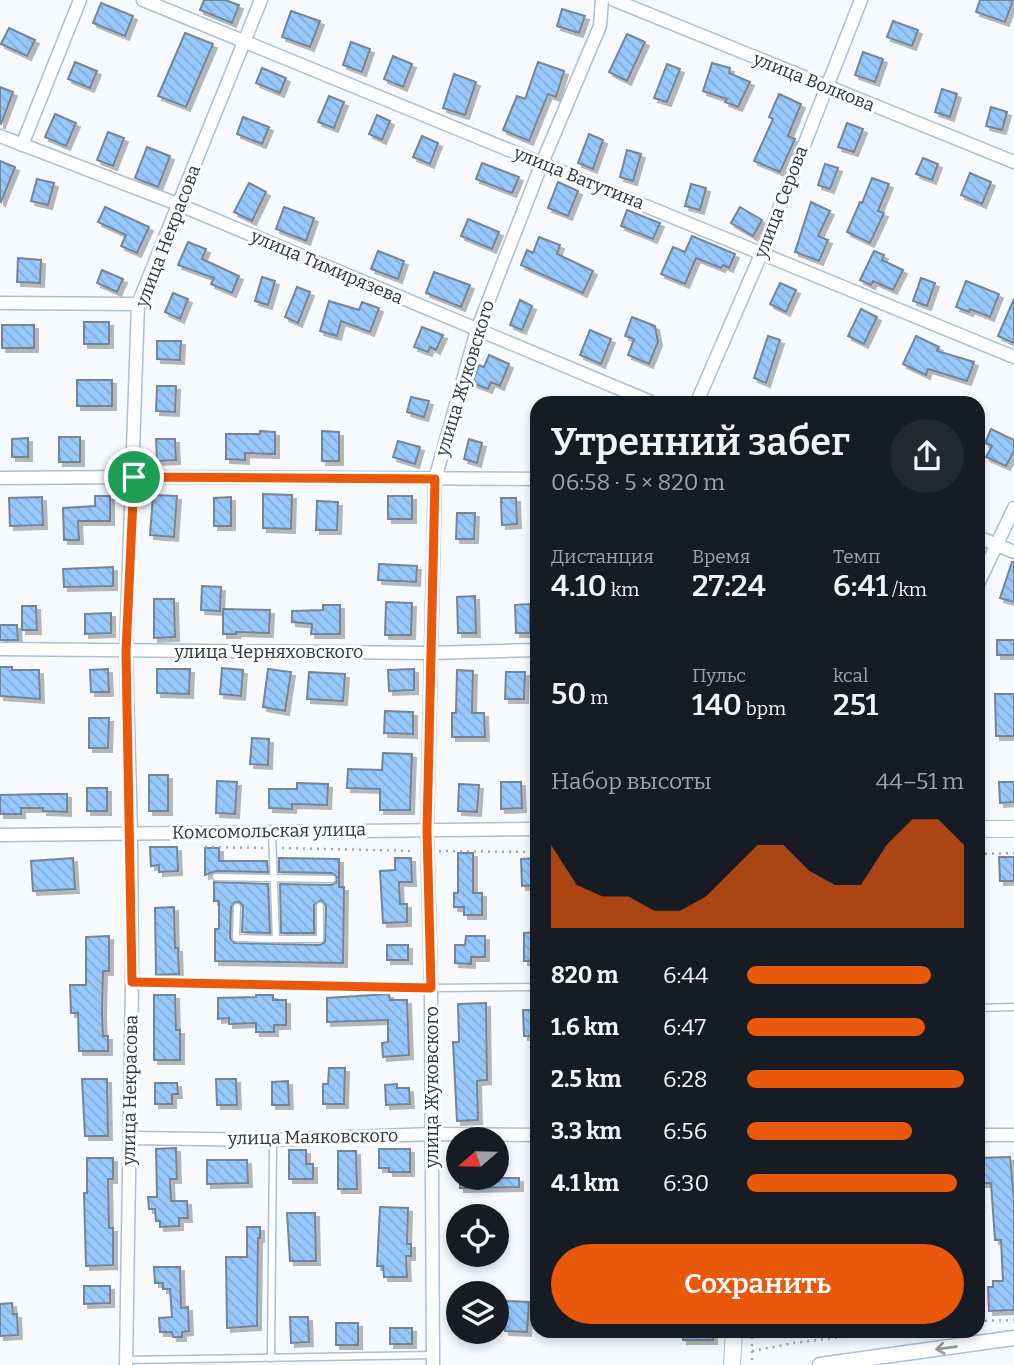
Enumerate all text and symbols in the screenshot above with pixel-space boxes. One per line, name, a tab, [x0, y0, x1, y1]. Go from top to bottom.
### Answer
street label: улица Волкова	[749, 47, 878, 116]
street label: улица Ватутина	[510, 141, 648, 214]
street label: улица Серова	[749, 143, 813, 262]
street label: улица Некрасова	[130, 162, 205, 311]
street label: улица Тимирязева	[247, 225, 407, 309]
street label: улица Жуковского	[431, 297, 499, 460]
text: Утренний забег	[551, 419, 850, 465]
button: share	[890, 419, 964, 493]
pin	[104, 447, 164, 507]
icon: arrive	[115, 458, 153, 496]
text: 06:58 · 5 × 820 m	[551, 468, 725, 496]
text: Дистанция	[551, 545, 654, 568]
text: Время	[692, 545, 750, 568]
text: Темп	[833, 545, 880, 568]
text: 4.10	[551, 568, 607, 604]
text: 27:24	[692, 568, 766, 604]
text: 6:41	[833, 568, 888, 604]
text: km	[607, 578, 639, 601]
text: /km	[888, 578, 927, 601]
street label: улица Черняховского	[174, 641, 363, 663]
text: Пульс	[692, 664, 746, 687]
text: kcal	[833, 664, 868, 687]
text: 50	[551, 676, 586, 712]
text: m	[586, 686, 608, 709]
text: 140	[692, 687, 742, 723]
text: 251	[833, 687, 878, 723]
text: bpm	[742, 697, 786, 720]
text: Набор высоты	[551, 767, 712, 795]
text: 44–51 m	[876, 767, 964, 795]
street label: Комсомольская улица	[172, 818, 366, 844]
text: 820 m	[551, 961, 618, 989]
text: 6:44	[663, 961, 708, 989]
street label: улица Жуковского	[421, 1006, 443, 1169]
text: 1.6 km	[551, 1013, 619, 1041]
text: 6:47	[663, 1013, 706, 1041]
street label: улица Некрасова	[118, 1014, 142, 1167]
text: 2.5 km	[551, 1065, 621, 1093]
text: 6:28	[663, 1065, 708, 1093]
text: 3.3 km	[551, 1117, 621, 1145]
text: 6:56	[663, 1117, 707, 1145]
street label: улица Маяковского	[227, 1125, 398, 1150]
north arrow	[446, 1127, 509, 1190]
map controls	[446, 1127, 509, 1344]
text: 4.1 km	[551, 1169, 619, 1197]
text: 6:30	[663, 1169, 709, 1197]
button: locate	[446, 1204, 509, 1267]
button: Сохранить	[551, 1244, 964, 1324]
button: layers	[446, 1281, 509, 1344]
one-way arrow	[936, 1341, 958, 1354]

